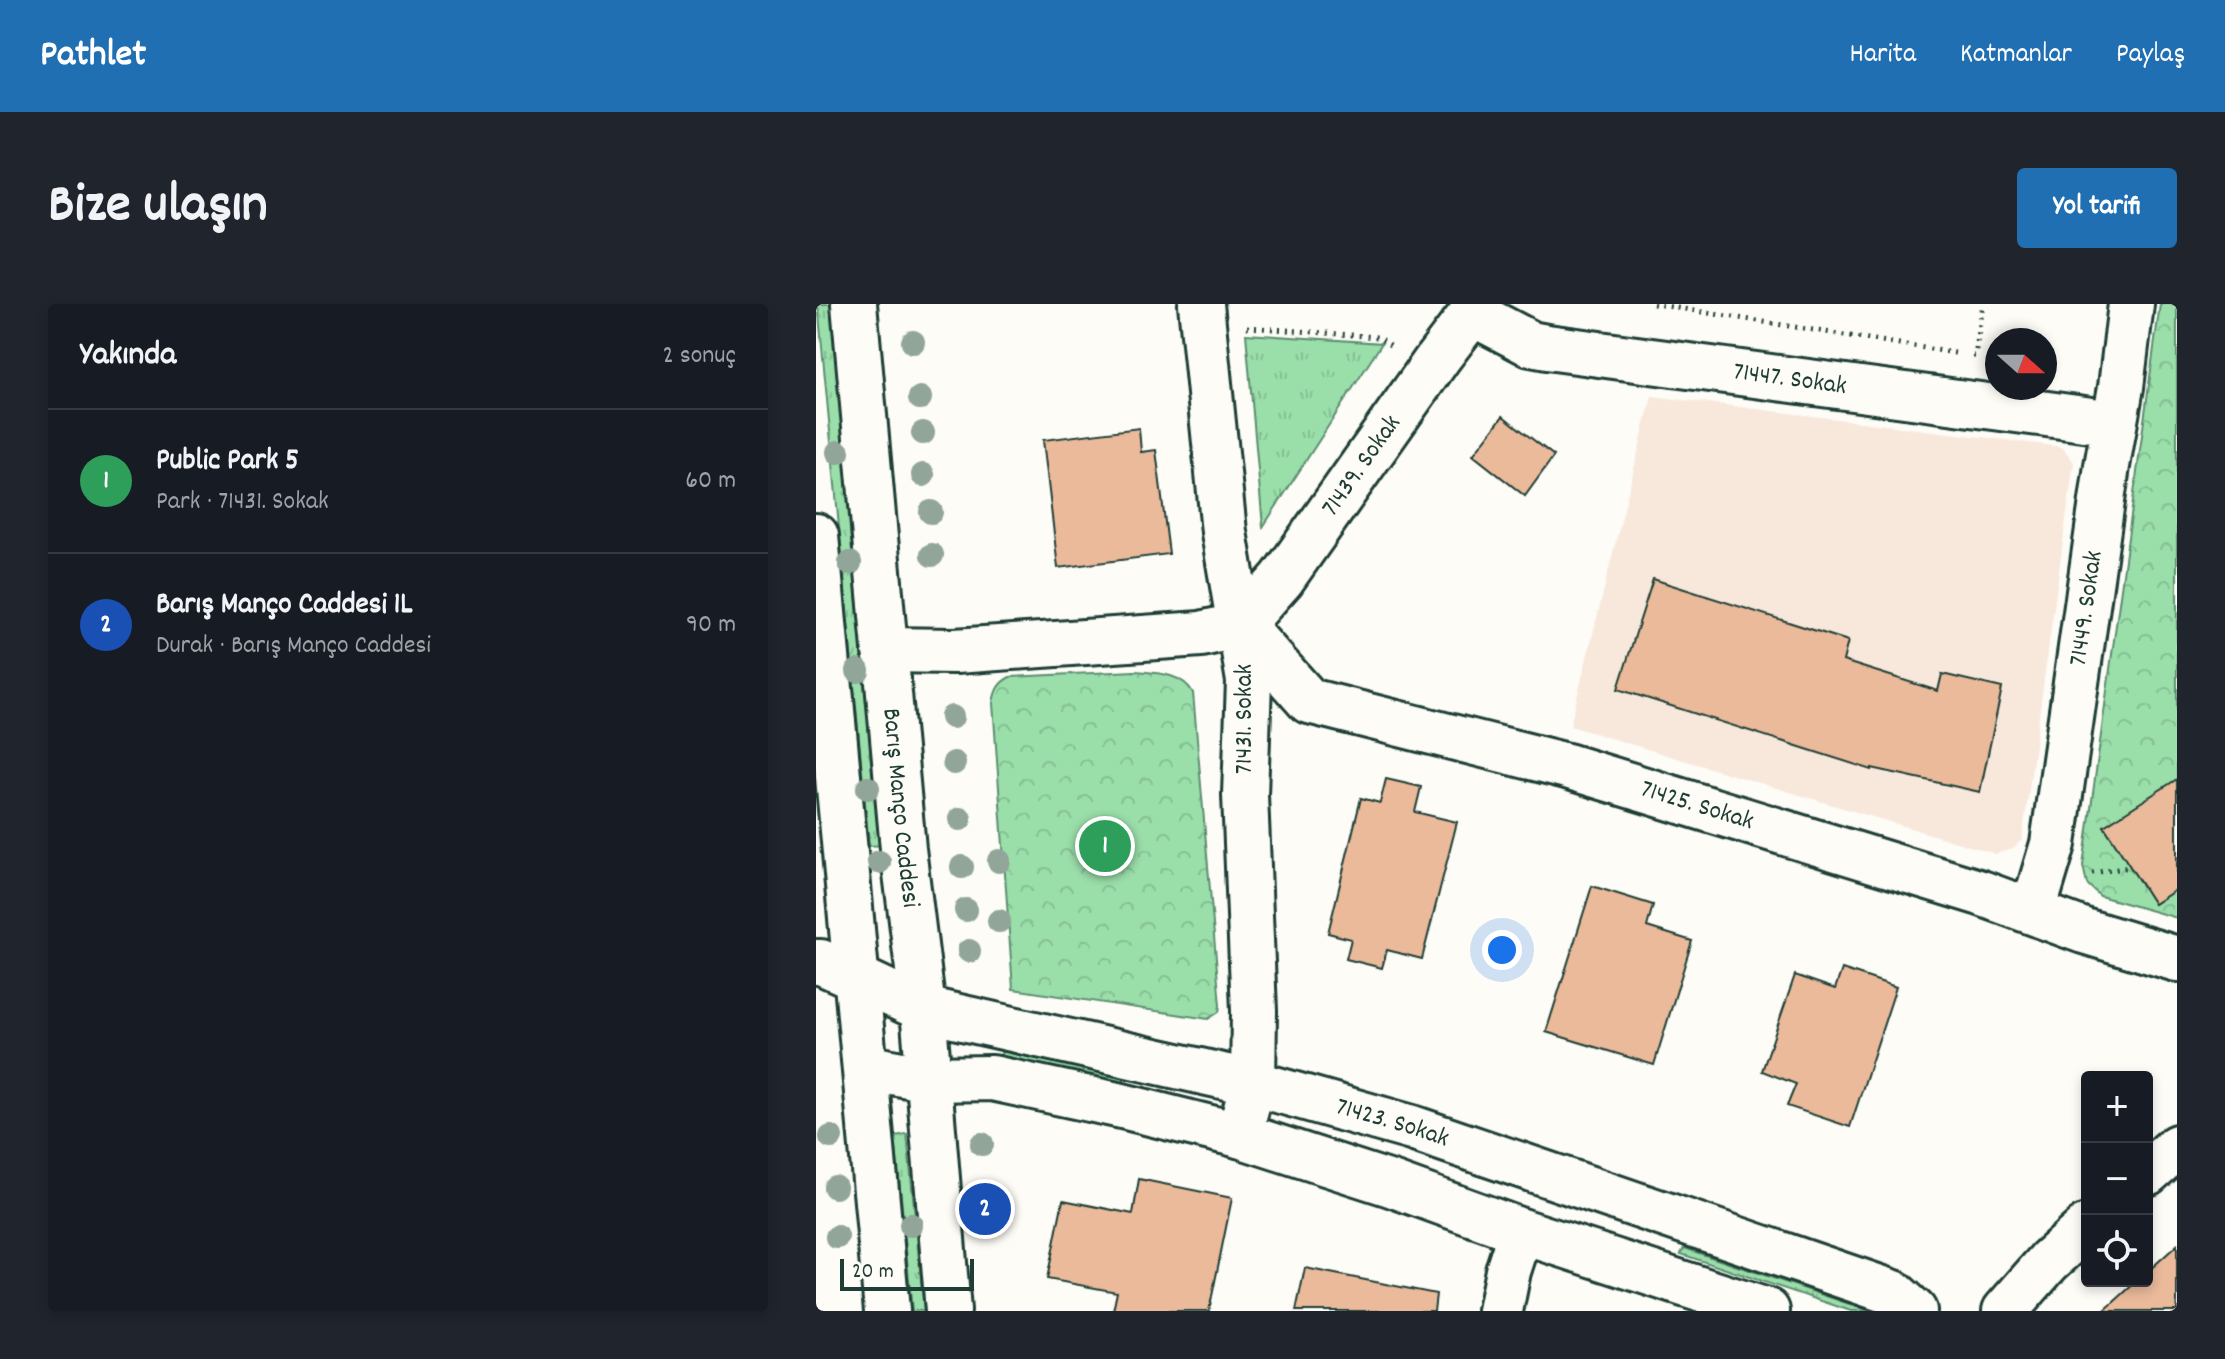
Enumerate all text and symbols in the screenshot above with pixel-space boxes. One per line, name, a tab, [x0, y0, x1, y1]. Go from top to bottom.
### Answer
text: Pathlet	[40, 29, 146, 84]
text: Harita	[1850, 36, 1916, 76]
text: Katmanlar	[1960, 36, 2072, 76]
text: Paylaş	[2116, 36, 2185, 76]
text: Bize ulaşın	[48, 168, 268, 248]
button: Yol tarifi	[2017, 168, 2177, 248]
north arrow	[1985, 328, 2057, 400]
text: Yakında	[80, 332, 176, 381]
text: 2 sonuç	[662, 338, 736, 375]
street label: 71447. Sokak	[1731, 354, 1849, 405]
street label: 71439. Sokak	[1313, 408, 1411, 524]
text: Public Park 5	[156, 441, 299, 484]
text: 1	[103, 463, 109, 500]
text: 60 m	[685, 463, 736, 500]
text: Park · 71431. Sokak	[156, 484, 329, 521]
street label: 71449. Sokak	[2060, 548, 2113, 668]
text: Barış Manço Caddesi 1L	[156, 585, 413, 628]
text: 2	[100, 607, 112, 644]
text: 90 m	[686, 607, 736, 644]
text: Durak · Barış Manço Caddesi	[156, 628, 431, 665]
street label: 71431. Sokak	[1227, 664, 1264, 774]
street label: Barış Manço Caddesi	[872, 707, 929, 910]
street label: 71425. Sokak	[1636, 771, 1758, 841]
pin: 1	[1079, 816, 1131, 876]
your location	[1482, 930, 1522, 970]
map controls	[2081, 1071, 2153, 1287]
button: +	[2081, 1071, 2153, 1143]
street label: 71423. Sokak	[1331, 1089, 1454, 1158]
button: −	[2081, 1143, 2153, 1215]
pin: 2	[959, 1179, 1011, 1239]
button: locate	[2081, 1215, 2153, 1287]
scale bar	[840, 1255, 974, 1291]
text: 20 m	[852, 1257, 894, 1288]

